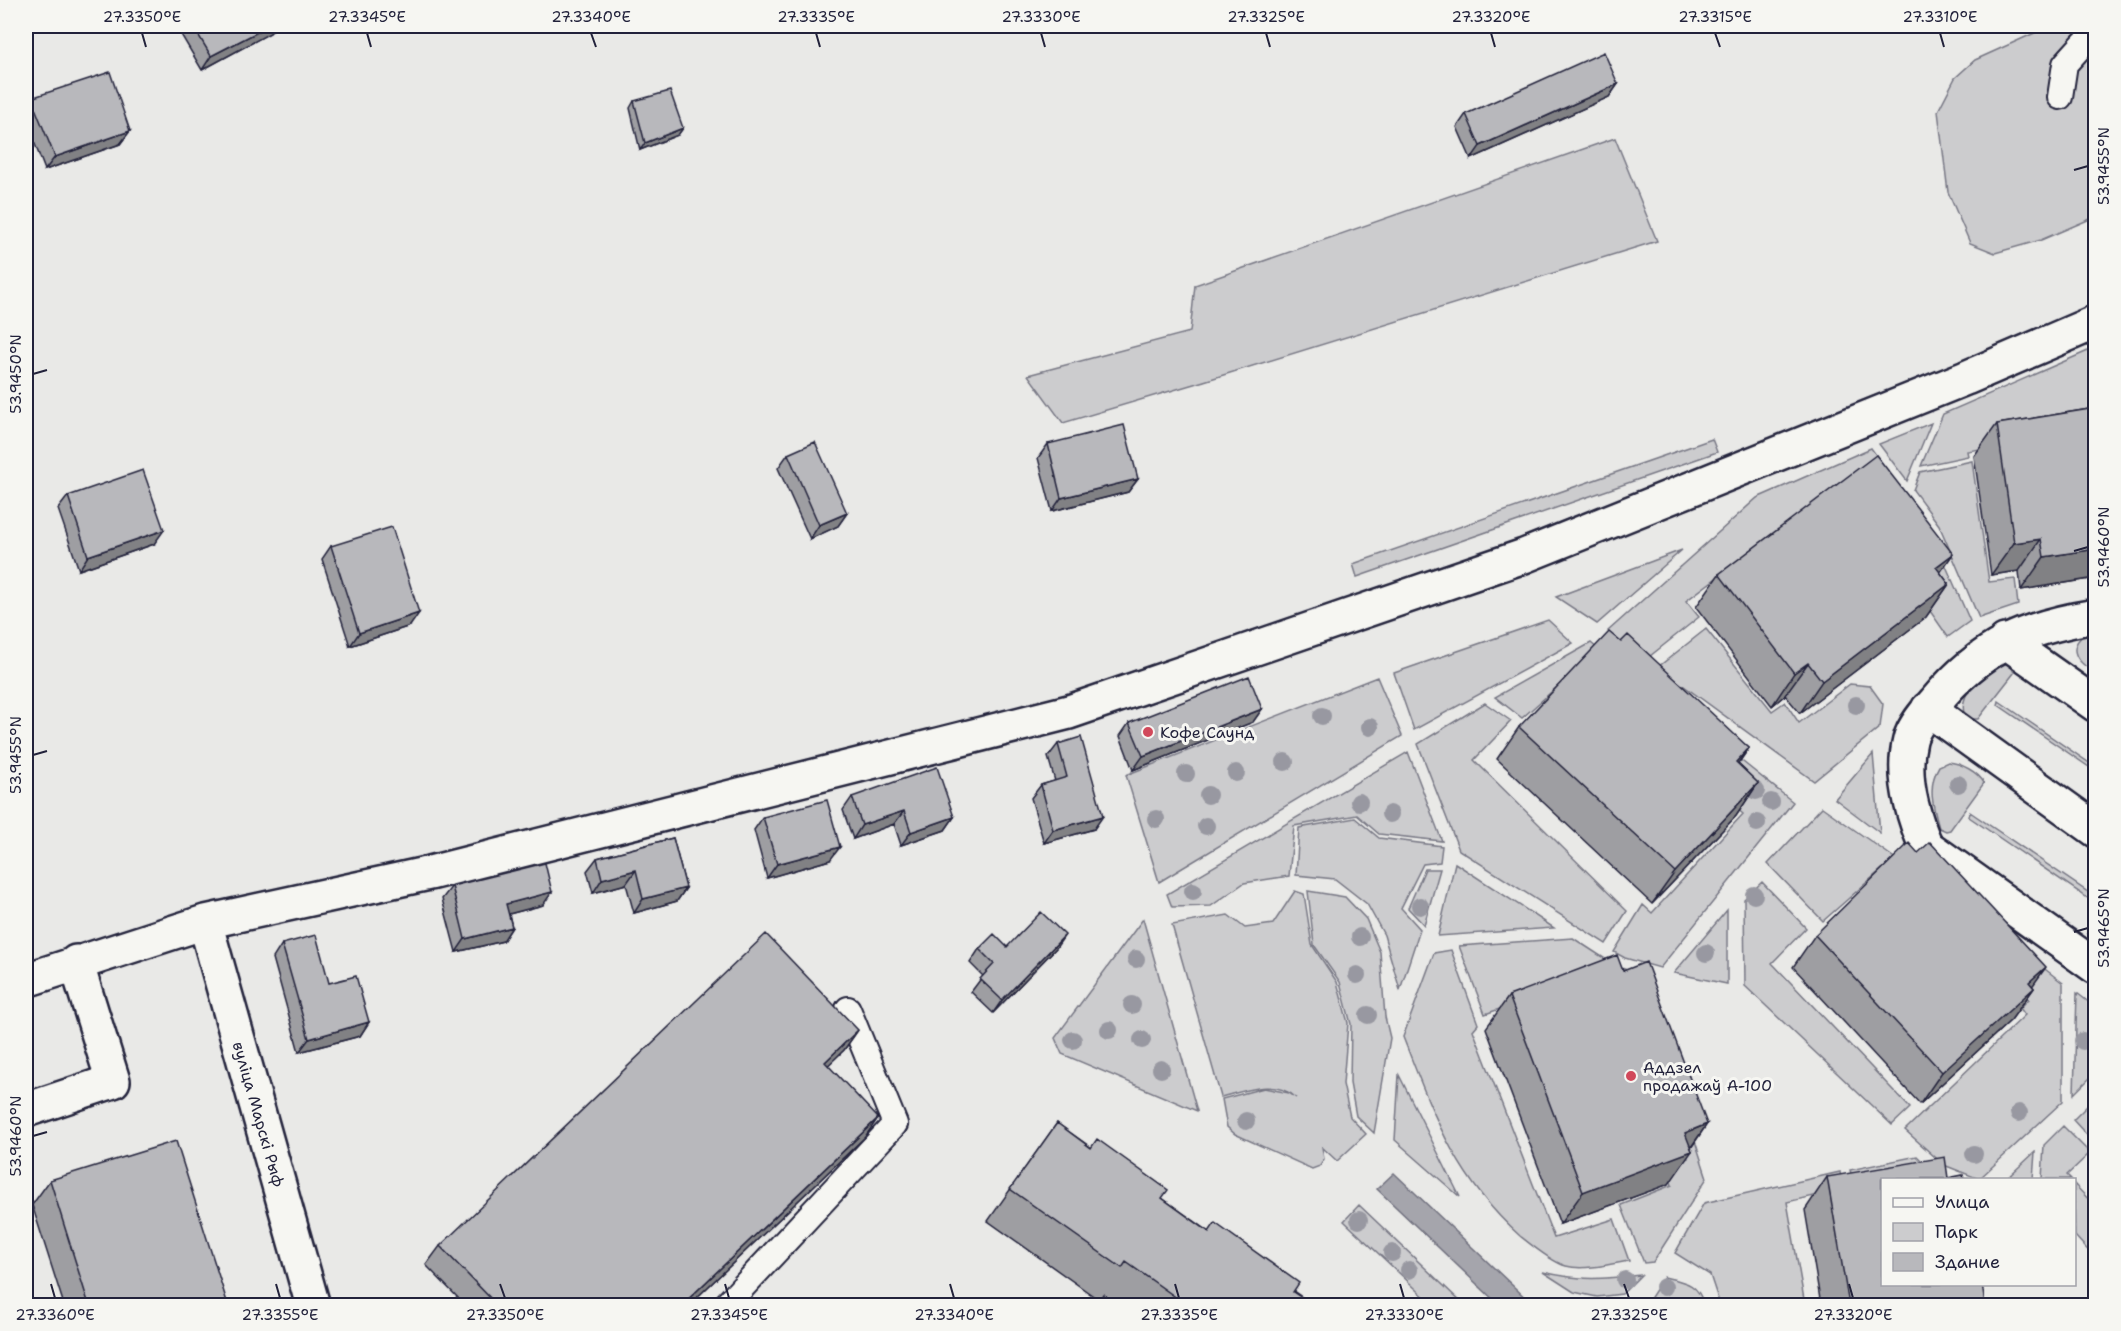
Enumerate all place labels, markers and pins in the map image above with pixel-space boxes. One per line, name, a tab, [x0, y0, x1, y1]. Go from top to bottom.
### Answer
place label: Кофе Саунд	[1160, 722, 1254, 743]
marker: Кофе Саунд	[1141, 725, 1155, 739]
place label: Аддзел продажаў А-100	[1643, 1057, 1772, 1096]
marker: Аддзел продажаў А-100	[1624, 1069, 1638, 1083]

